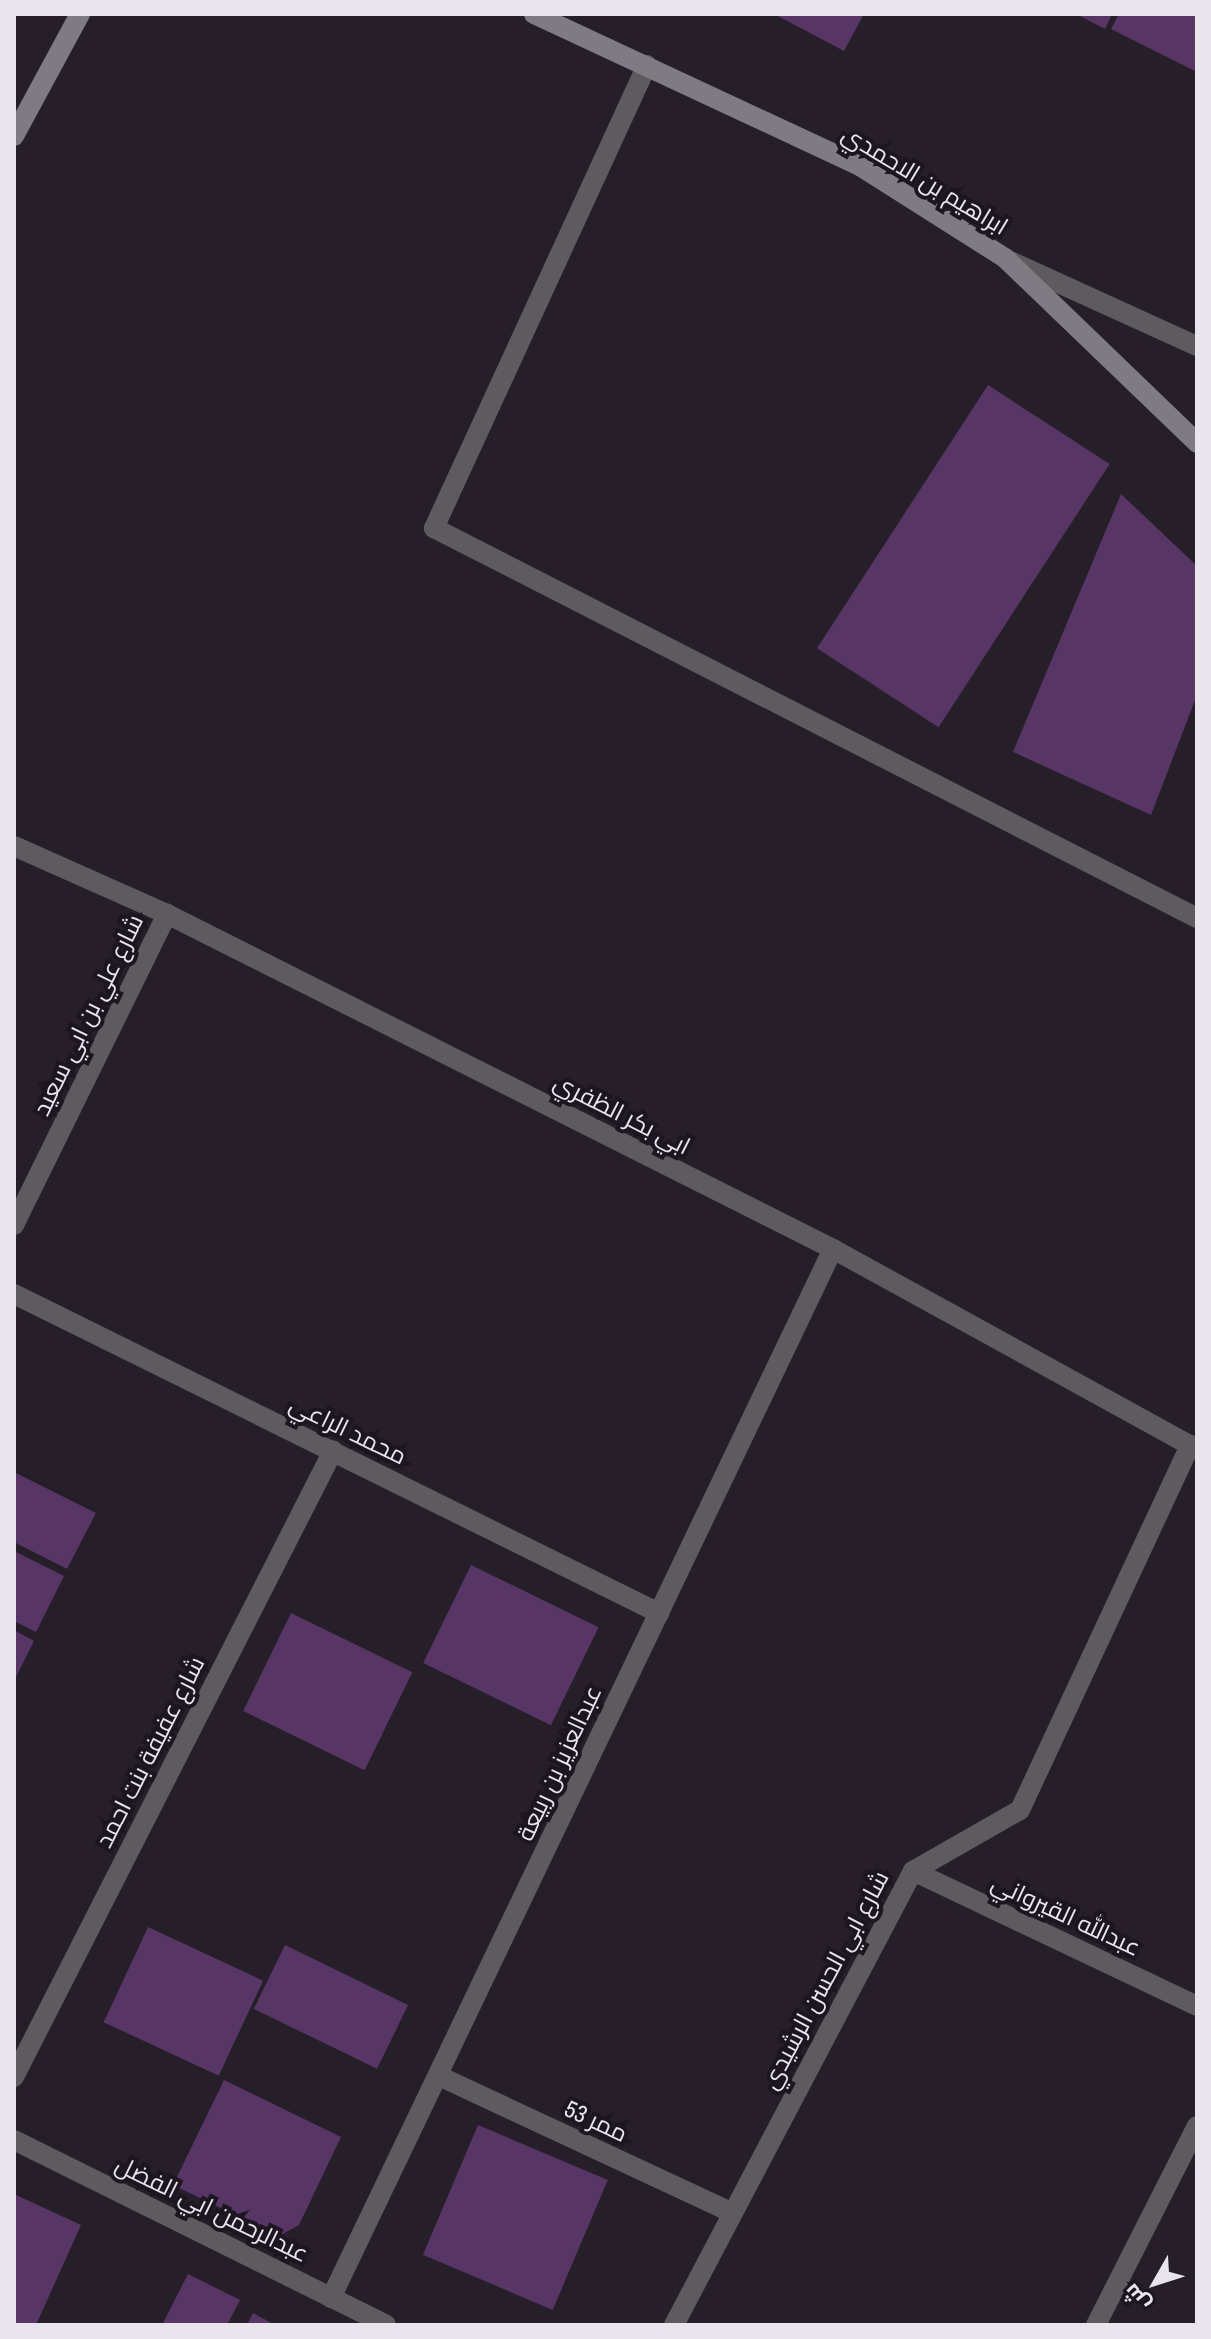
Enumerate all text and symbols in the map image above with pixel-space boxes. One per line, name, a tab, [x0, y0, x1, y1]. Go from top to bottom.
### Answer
street label: ابراهيم بن الاحمدي	[837, 119, 1013, 241]
street label: شارع علي بن ابي سعيد	[27, 910, 149, 1120]
street label: ابي بكر الظفري	[549, 1067, 695, 1161]
street label: محمد الراعي	[285, 1389, 411, 1471]
street label: شارع عفيفة بنت احمد	[89, 1652, 211, 1852]
street label: عبدالعزيز بن ربيعة	[510, 1681, 608, 1845]
street label: شارع ابي الحسن الرشيدي	[755, 1866, 895, 2094]
street label: عبدالله القيرواني	[987, 1868, 1145, 1962]
street label: ممر 53	[560, 2094, 632, 2148]
street label: عبدالرحمن ابي الفضل	[111, 2150, 313, 2268]
north arrow	[1115, 2243, 1195, 2323]
text: ش	[1116, 2278, 1157, 2319]

